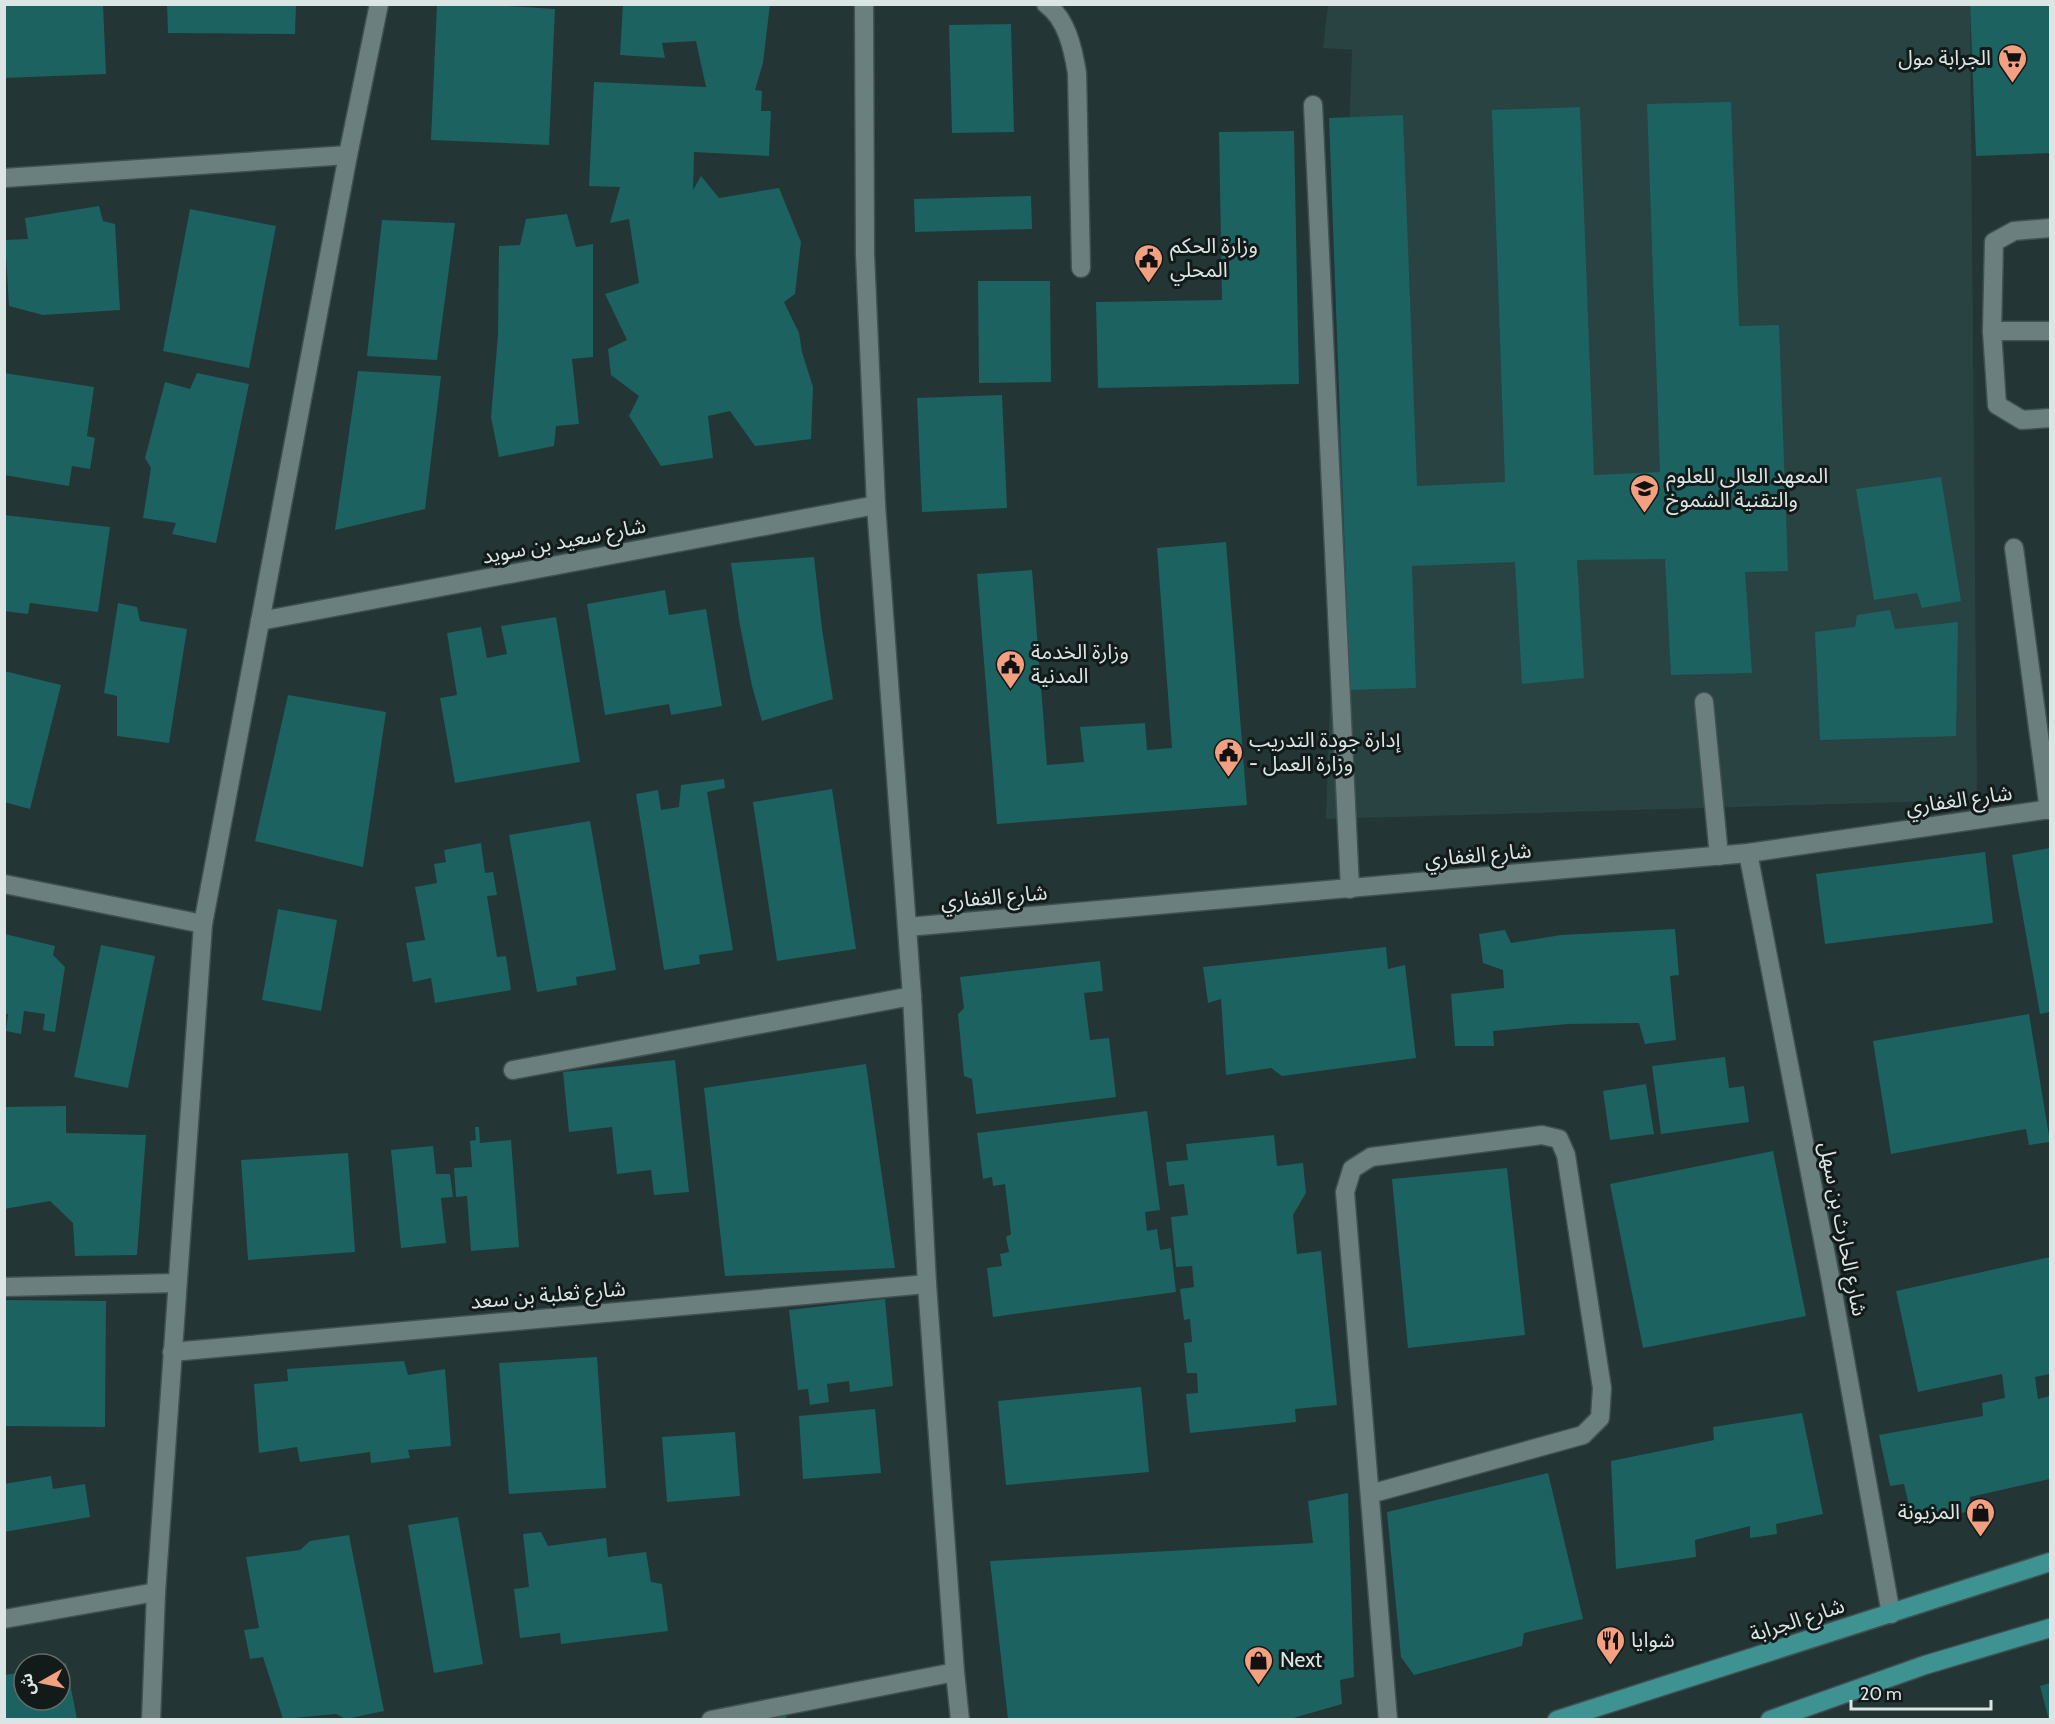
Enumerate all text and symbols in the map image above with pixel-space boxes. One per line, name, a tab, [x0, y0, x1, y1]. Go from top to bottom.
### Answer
supermarket icon: الجرابة مول	[1996, 42, 2028, 84]
place label: الجرابة مول	[1898, 45, 1991, 70]
place label: وزارة الحكم المحلي	[1170, 233, 1258, 286]
public building icon: وزارة الحكم المحلي	[1133, 242, 1165, 284]
place label: المعهد العالي للعلوم والتقنية الشموخ	[1666, 463, 1828, 515]
school or university icon: المعهد العالي للعلوم والتقنية الشموخ	[1629, 472, 1661, 514]
street label: شارع سعيد بن سويد	[480, 512, 648, 572]
place label: وزارة الخدمة المدنية	[1031, 639, 1129, 688]
public building icon: وزارة الخدمة المدنية	[994, 648, 1026, 690]
place label: إدارة جودة التدريب - وزارة العمل	[1249, 727, 1401, 776]
public building icon: إدارة جودة التدريب - وزارة العمل	[1212, 736, 1244, 778]
street label: شارع الغفاري	[1904, 780, 2014, 823]
street label: شارع الغفاري	[1423, 837, 1533, 875]
street label: شارع الغفاري	[939, 879, 1049, 917]
street label: شارع الحارث بن سهل	[1811, 1140, 1873, 1319]
street label: شارع ثعلبة بن سعد	[469, 1275, 627, 1317]
shop icon: المزيونة	[1965, 1496, 1997, 1538]
place label: المزيونة	[1898, 1499, 1960, 1524]
street label: شارع الجرابة	[1746, 1592, 1848, 1649]
restaurant icon: شوايا	[1594, 1624, 1626, 1666]
place label: شوايا	[1631, 1627, 1675, 1652]
shop icon: Next	[1243, 1644, 1275, 1686]
place label: Next	[1280, 1647, 1322, 1672]
north arrow	[12, 1652, 72, 1712]
text: ش	[17, 1672, 39, 1697]
scale bar	[1851, 1673, 1990, 1711]
text: 20 m	[1860, 1683, 1902, 1705]

